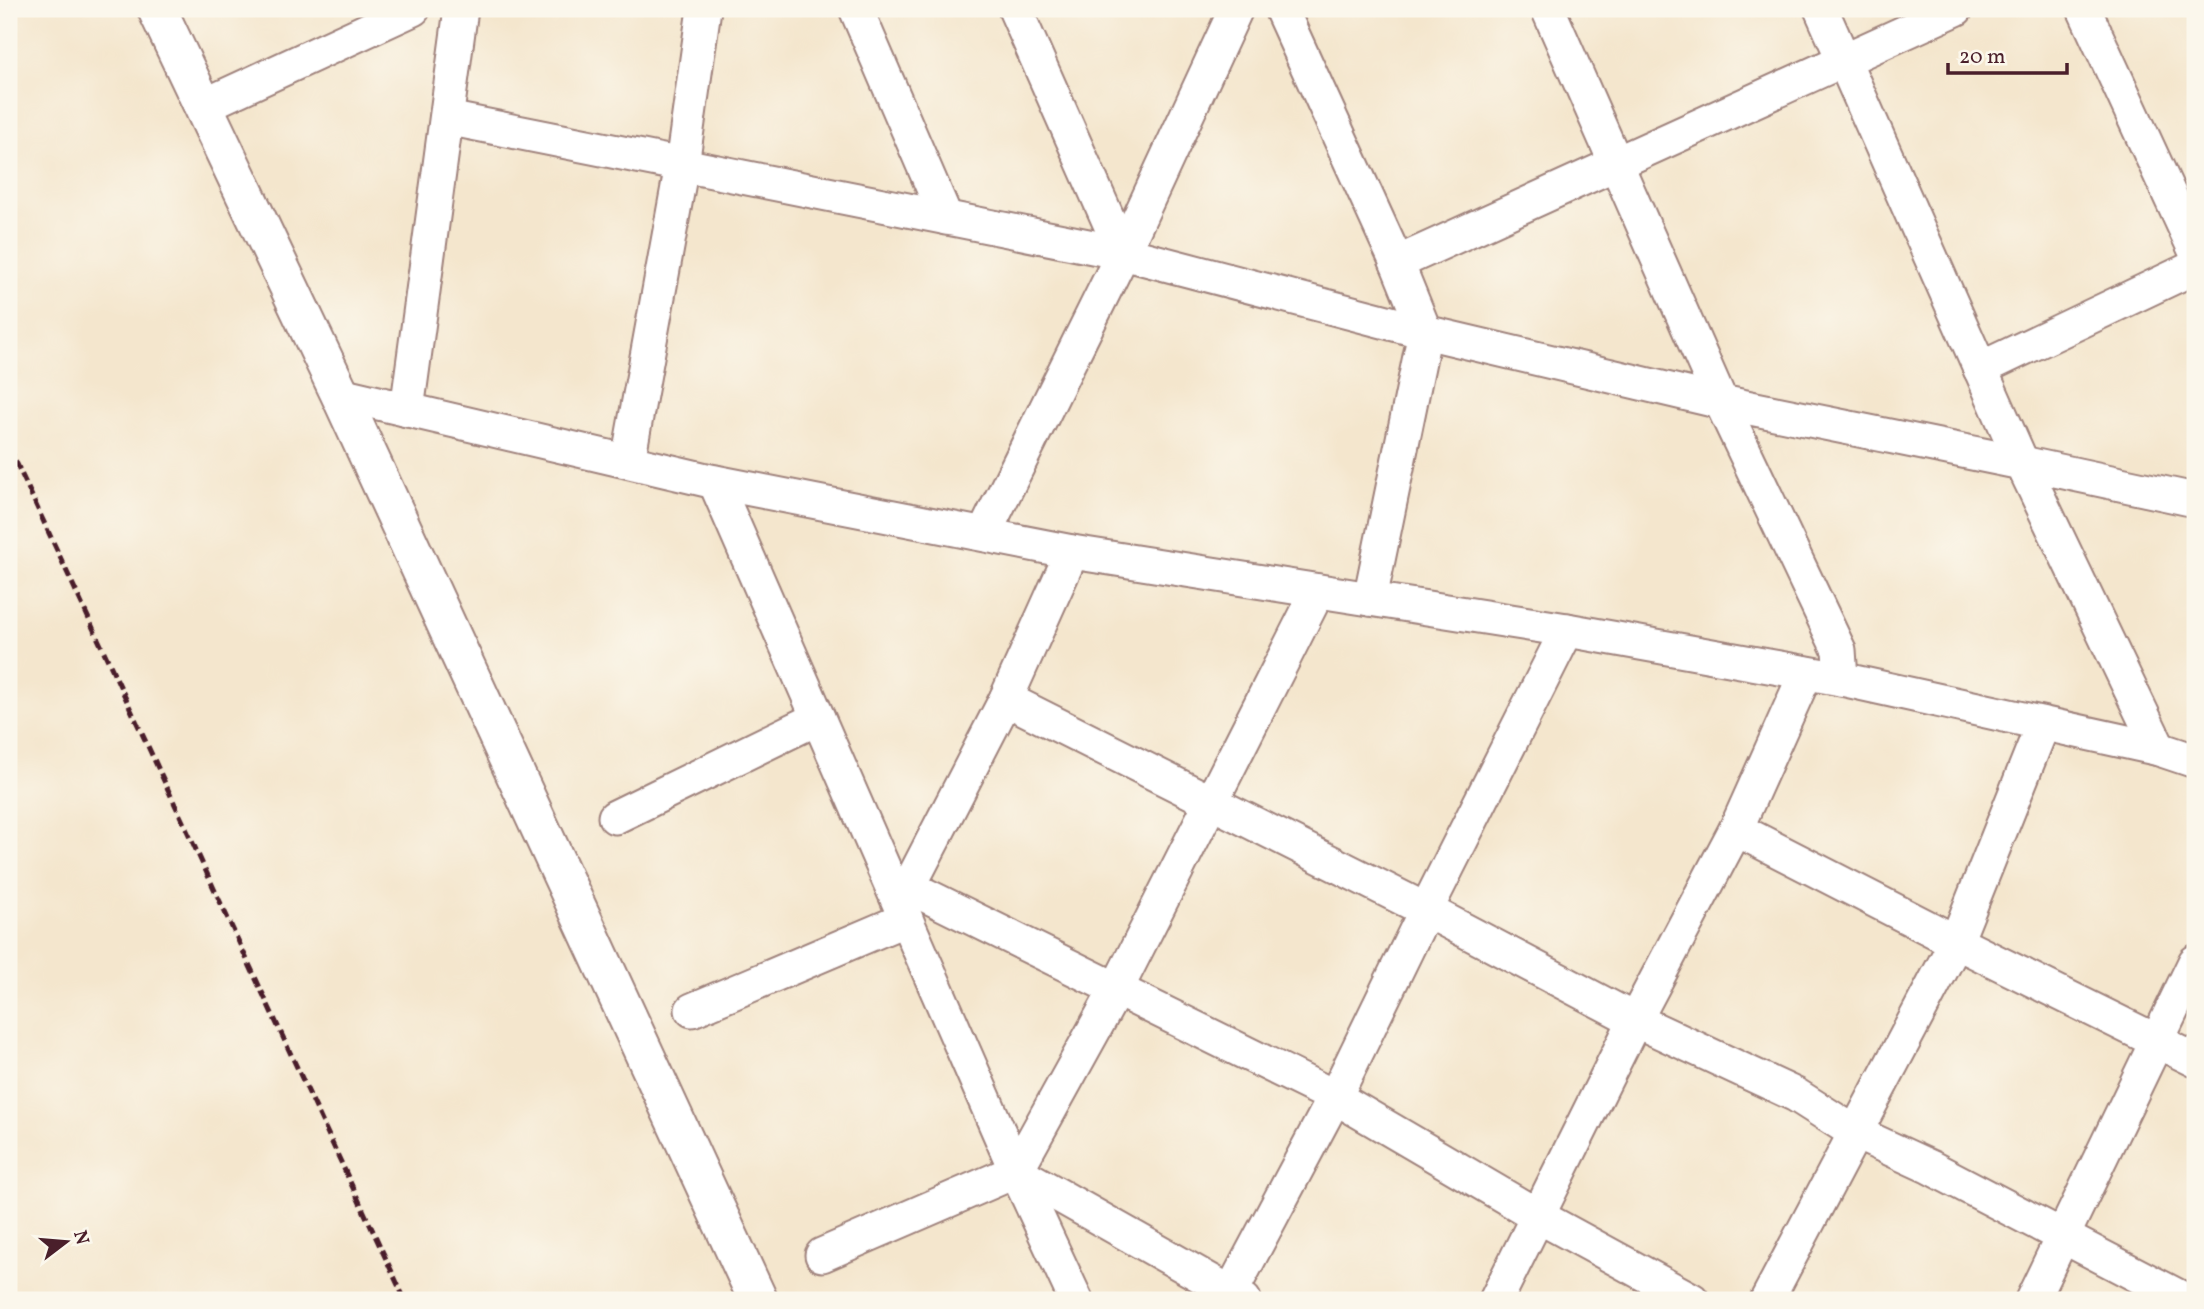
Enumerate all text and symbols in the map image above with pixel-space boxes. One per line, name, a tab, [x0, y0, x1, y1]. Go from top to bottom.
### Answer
scale bar	[1948, 32, 2068, 76]
text: 20 m	[1959, 43, 2005, 72]
north arrow	[32, 1208, 102, 1278]
text: N	[66, 1228, 95, 1248]

